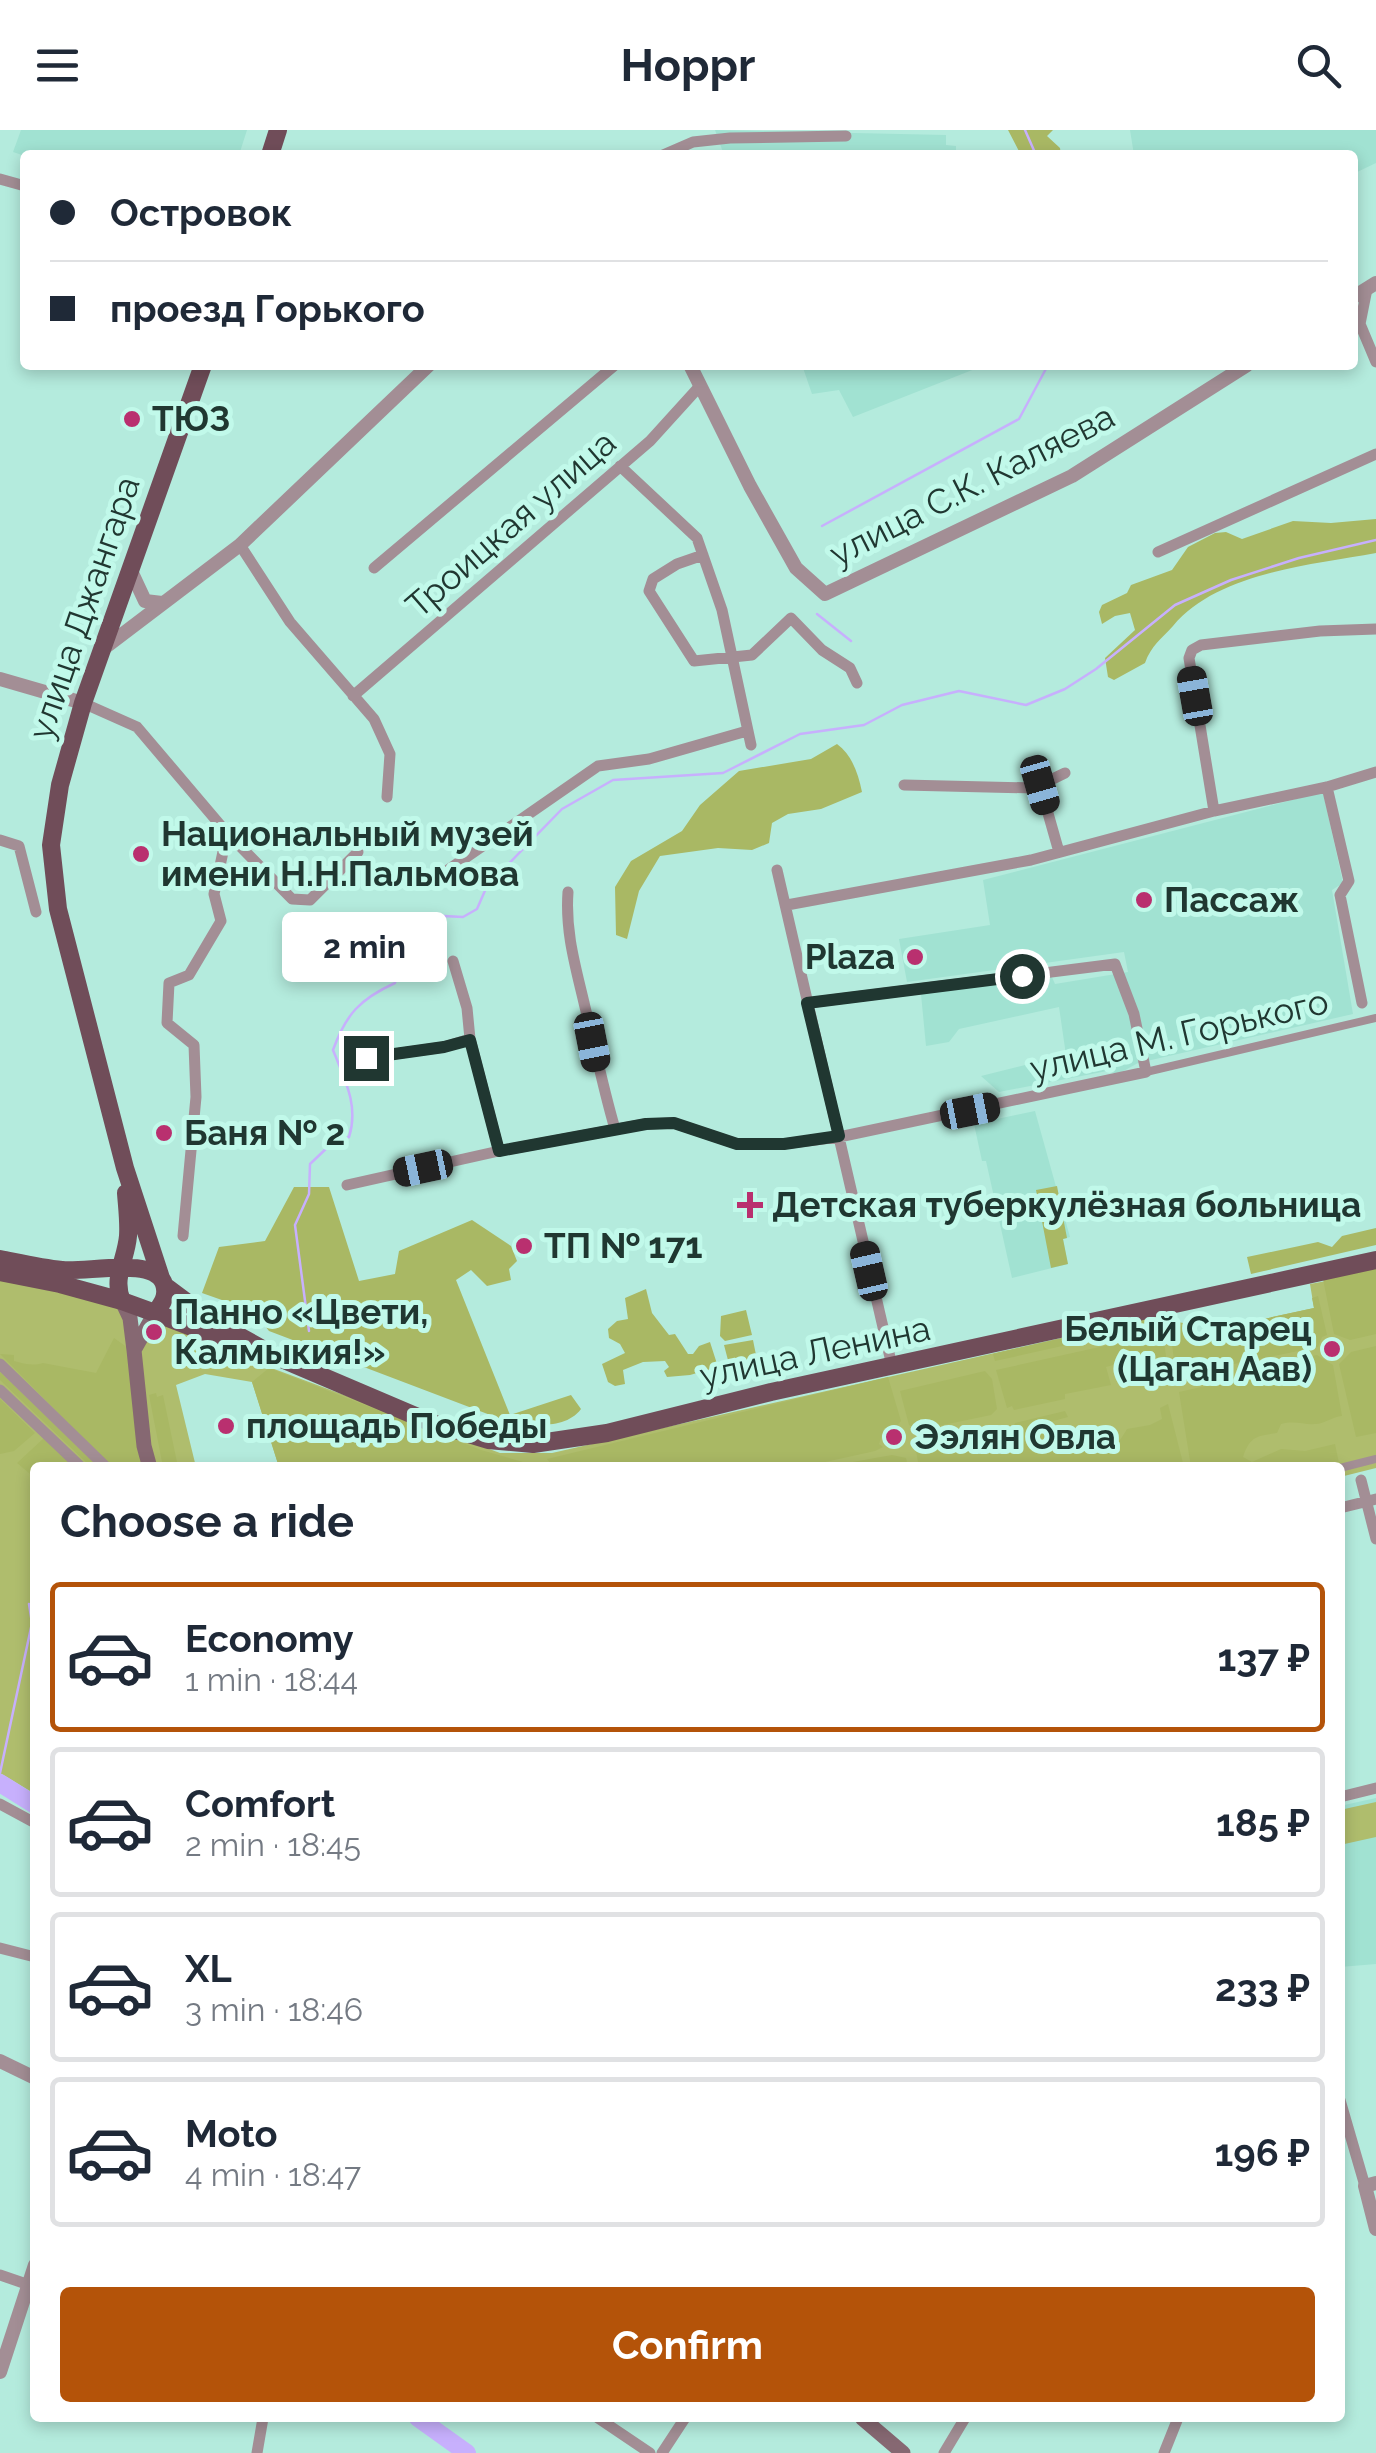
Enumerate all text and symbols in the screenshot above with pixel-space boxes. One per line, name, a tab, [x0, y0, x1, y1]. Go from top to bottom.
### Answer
icon: menu	[30, 38, 85, 93]
icon: search	[1291, 38, 1346, 93]
text: Hoppr	[621, 39, 755, 92]
text: Островок	[110, 190, 292, 235]
text: проезд Горького	[110, 286, 425, 331]
street label: улица С.К. Каляева	[823, 395, 1121, 574]
place label: ТЮЗ	[152, 398, 230, 439]
marker: ТЮЗ	[121, 408, 143, 430]
street label: Троицкая улица	[398, 422, 624, 626]
street label: улица Джангара	[19, 471, 148, 745]
car	[1175, 664, 1215, 728]
car	[1017, 752, 1063, 818]
place label: Национальный музей имени Н.Н.Пальмова	[161, 813, 534, 894]
marker: Национальный музей имени Н.Н.Пальмова	[130, 843, 152, 865]
place label: Пассаж	[1164, 879, 1299, 920]
marker: Пассаж	[1133, 889, 1155, 911]
callout: 2 min	[284, 913, 448, 983]
text: 2 min	[323, 928, 406, 965]
place label: Plaza	[805, 936, 895, 977]
marker: Plaza	[904, 946, 926, 968]
route start	[1000, 954, 1045, 999]
street label: улица М. Горького	[1026, 980, 1332, 1089]
car	[572, 1010, 612, 1074]
route end	[344, 1036, 389, 1081]
car	[938, 1091, 1002, 1131]
place label: Баня № 2	[184, 1112, 345, 1153]
marker: Баня № 2	[153, 1122, 175, 1144]
car	[391, 1147, 455, 1189]
place label: Детская туберкулёзная больница	[772, 1184, 1361, 1225]
marker: Детская туберкулёзная больница	[737, 1192, 763, 1218]
place label: ТП № 171	[544, 1225, 703, 1266]
marker: ТП № 171	[513, 1235, 535, 1257]
car	[848, 1238, 890, 1304]
place label: Панно «Цвети, Калмыкия!»	[174, 1291, 428, 1372]
street label: улица Ленина	[696, 1307, 934, 1396]
place label: Белый Старец (Цаган Аав)	[1064, 1308, 1312, 1389]
marker: Панно «Цвети, Калмыкия!»	[143, 1321, 165, 1343]
marker: Белый Старец (Цаган Аав)	[1321, 1338, 1343, 1360]
place label: площадь Победы	[246, 1405, 547, 1446]
marker: площадь Победы	[215, 1415, 237, 1437]
place label: Ээлян Овла	[914, 1416, 1116, 1457]
marker: Ээлян Овла	[883, 1426, 905, 1448]
text: Choose a ride	[60, 1495, 354, 1548]
icon: car	[65, 1612, 155, 1702]
text: Economy	[185, 1616, 354, 1661]
text: 137 ₽	[1218, 1635, 1310, 1680]
text: 1 min · 18:44	[185, 1661, 358, 1698]
icon: car	[65, 1777, 155, 1867]
text: Comfort	[185, 1781, 335, 1826]
text: 185 ₽	[1216, 1800, 1310, 1845]
text: 2 min · 18:45	[185, 1826, 361, 1863]
icon: car	[65, 1942, 155, 2032]
text: XL	[185, 1946, 232, 1991]
text: 233 ₽	[1215, 1965, 1310, 2010]
text: 3 min · 18:46	[185, 1991, 363, 2028]
icon: car	[65, 2107, 155, 2197]
text: Moto	[185, 2111, 278, 2156]
text: 196 ₽	[1215, 2130, 1310, 2175]
text: 4 min · 18:47	[185, 2156, 361, 2193]
button: Confirm	[60, 2287, 1315, 2402]

